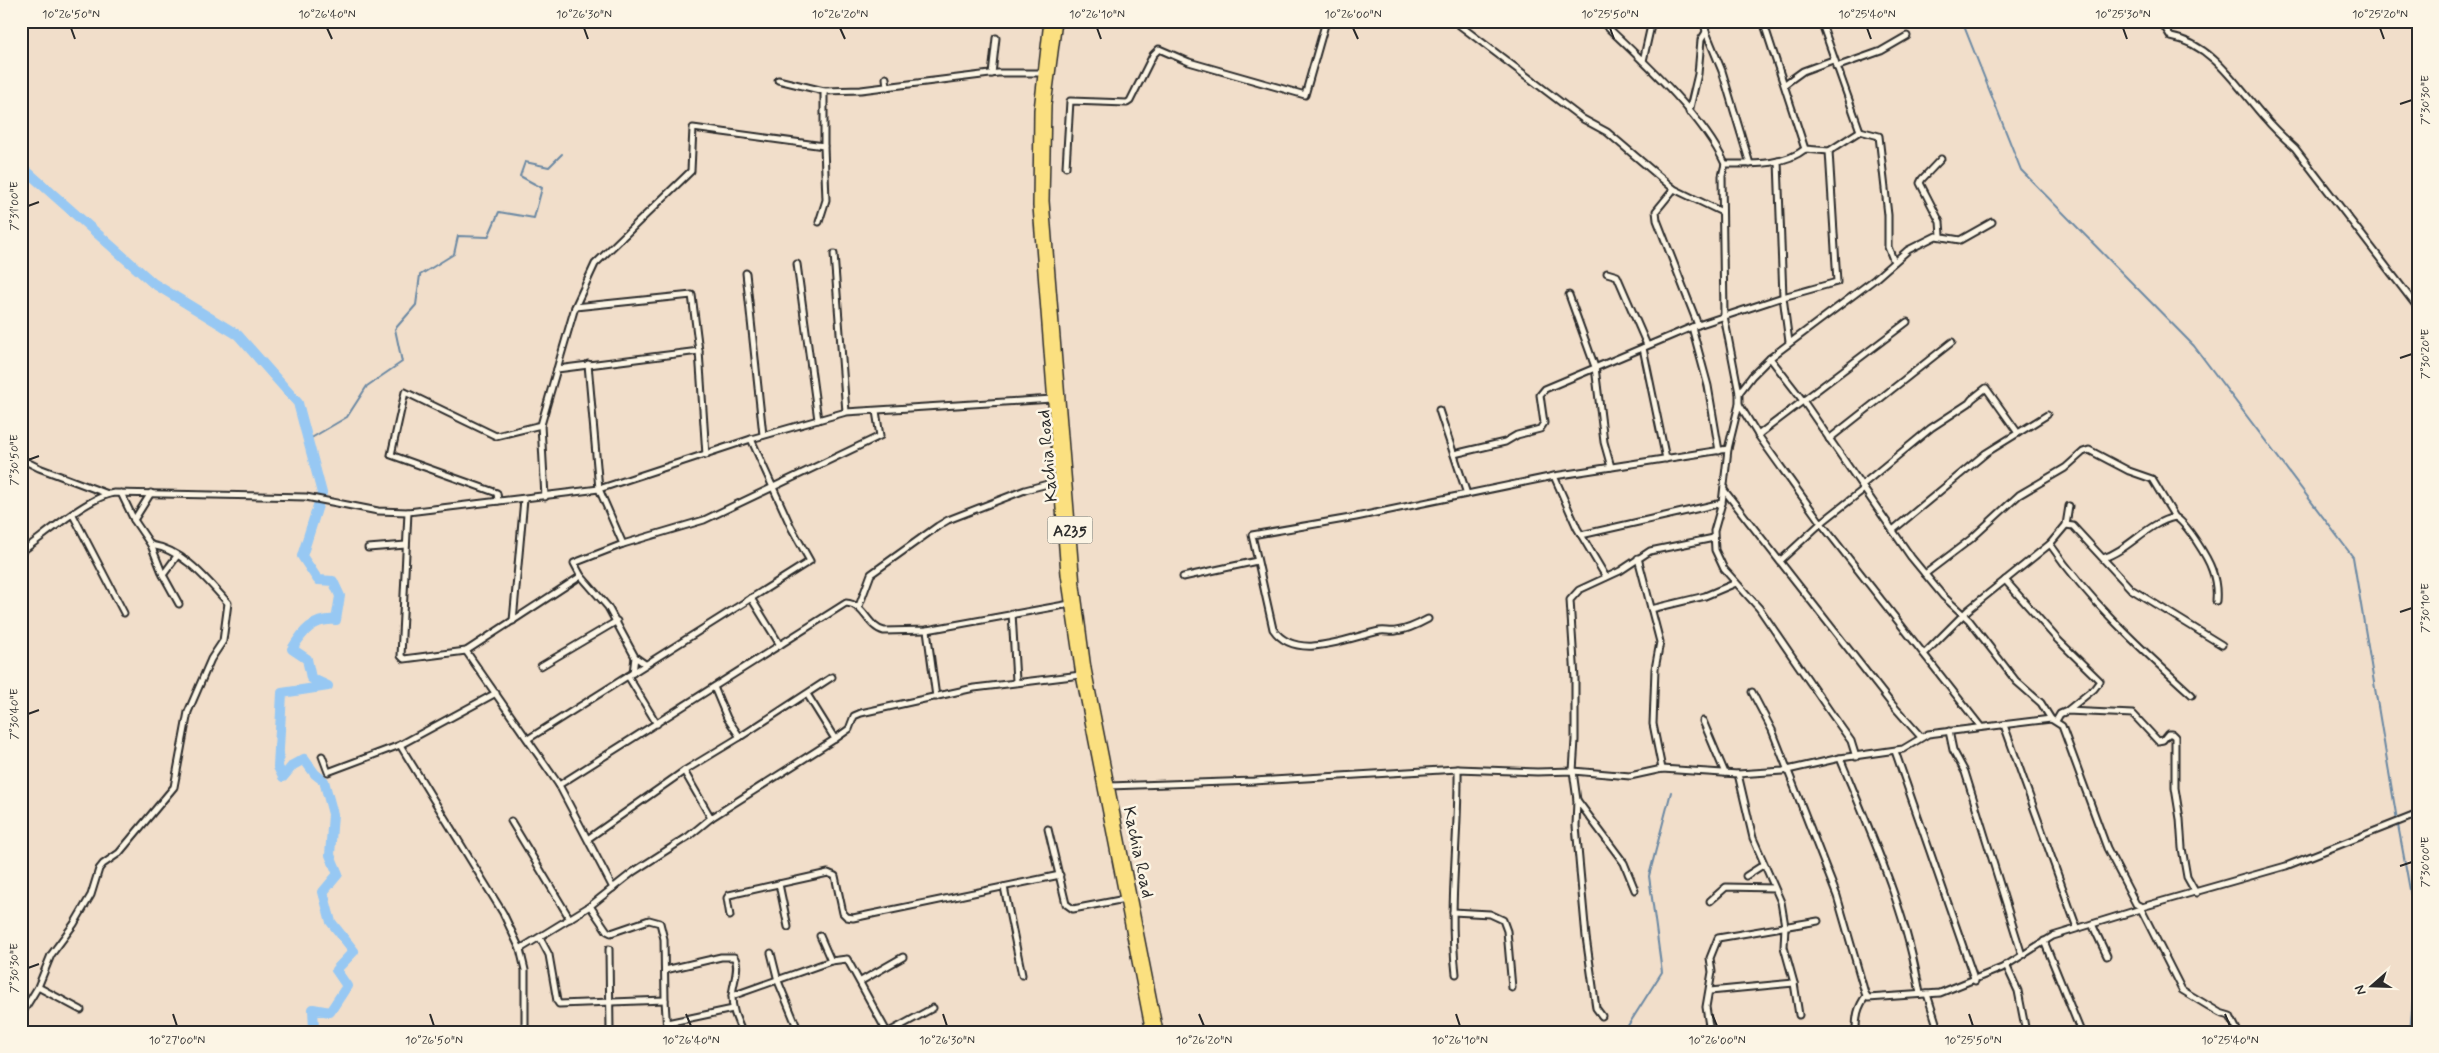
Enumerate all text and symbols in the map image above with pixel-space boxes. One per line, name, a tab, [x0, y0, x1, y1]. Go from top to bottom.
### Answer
text: 10°26'50"N	[42, 7, 100, 23]
text: 10°26'40"N	[298, 7, 356, 23]
text: 10°26'30"N	[556, 7, 612, 23]
text: 10°26'20"N	[812, 7, 868, 23]
text: 10°26'10"N	[1069, 7, 1125, 23]
text: 10°26'00"N	[1324, 7, 1382, 23]
text: 10°25'50"N	[1581, 7, 1639, 23]
text: 10°25'40"N	[1838, 7, 1896, 23]
text: 10°25'30"N	[2095, 7, 2151, 23]
text: 10°25'20"N	[2352, 7, 2408, 23]
text: 7°30'30"E	[2418, 75, 2434, 125]
text: 7°31'00"E	[7, 181, 23, 231]
text: 7°30'20"E	[2418, 329, 2434, 379]
street label: Kachia Road	[1032, 409, 1064, 503]
text: 7°30'50"E	[7, 434, 23, 486]
road number: A235	[1048, 516, 1092, 544]
text: 7°30'10"E	[2418, 583, 2434, 633]
text: 7°30'40"E	[7, 688, 23, 740]
street label: Kachia Road	[1117, 804, 1159, 900]
text: 7°30'00"E	[2418, 836, 2434, 888]
text: 7°30'30"E	[7, 943, 23, 993]
north arrow	[2346, 960, 2396, 1010]
text: N	[2351, 983, 2371, 998]
text: 10°27'00"N	[149, 1033, 205, 1049]
text: 10°26'50"N	[405, 1033, 463, 1049]
text: 10°26'40"N	[662, 1033, 720, 1049]
text: 10°26'30"N	[919, 1033, 975, 1049]
text: 10°26'20"N	[1176, 1033, 1232, 1049]
text: 10°26'10"N	[1432, 1033, 1488, 1049]
text: 10°26'00"N	[1688, 1033, 1746, 1049]
text: 10°25'50"N	[1944, 1033, 2002, 1049]
text: 10°25'40"N	[2201, 1033, 2259, 1049]

